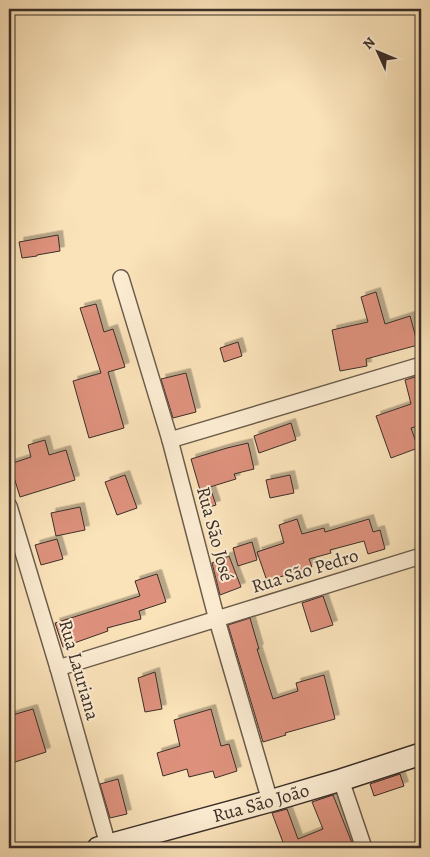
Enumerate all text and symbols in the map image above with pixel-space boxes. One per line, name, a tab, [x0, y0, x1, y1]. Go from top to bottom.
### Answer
north arrow	[352, 28, 402, 78]
text: N	[359, 33, 379, 54]
street label: Rua São José	[190, 484, 240, 584]
street label: Rua São Pedro	[248, 542, 362, 600]
street label: Rua Lauriana	[52, 617, 106, 723]
street label: Rua São João	[210, 777, 312, 829]

